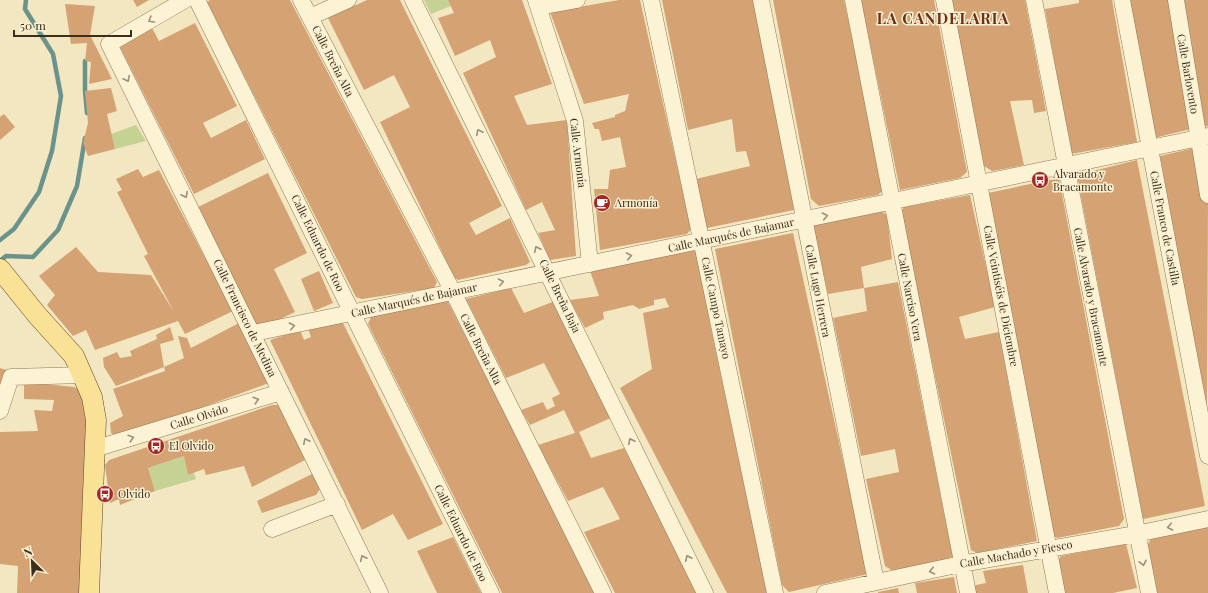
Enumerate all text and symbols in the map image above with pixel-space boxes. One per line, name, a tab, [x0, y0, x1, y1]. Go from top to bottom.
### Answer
district label: LA CANDELARIA	[877, 8, 1009, 28]
scale bar	[14, 12, 131, 38]
one-way arrow	[148, 15, 155, 22]
text: 50 m	[20, 17, 46, 33]
street label: Calle Breña Alta	[309, 22, 358, 100]
street label: Calle Barlovento	[1174, 33, 1203, 115]
one-way arrow	[122, 75, 130, 82]
street label: Calle Armonía	[567, 117, 590, 189]
one-way arrow	[476, 129, 484, 137]
place label: Alvarado y Bracamonte	[1052, 166, 1113, 194]
street label: Calle Franco de Castilla	[1147, 169, 1184, 287]
bus stop icon: Alvarado y Bracamonte	[1030, 170, 1050, 190]
one-way arrow	[180, 191, 188, 199]
street label: Calle Eduardo de Roo	[288, 192, 348, 294]
cafe icon: Armonía	[592, 193, 612, 213]
place label: Armonía	[614, 195, 658, 210]
one-way arrow	[822, 212, 828, 220]
street label: Calle Marqués de Bajamar	[666, 214, 795, 255]
street label: Calle Veintiséis de Diciembre	[980, 224, 1023, 368]
street label: Calle Alvarado y Bracamonte	[1071, 226, 1112, 368]
street label: Calle Lugo Herrera	[802, 243, 835, 339]
one-way arrow	[534, 245, 542, 253]
one-way arrow	[626, 252, 632, 261]
street label: Calle Narciso Vera	[895, 252, 926, 343]
street label: Calle Campo Tamayo	[698, 255, 735, 360]
street label: Calle Francisco de Medina	[210, 256, 281, 380]
street label: Calle Breña Baja	[536, 257, 585, 335]
one-way arrow	[498, 278, 505, 287]
street label: Calle Marqués de Bajamar	[349, 279, 478, 320]
street label: Calle Breña Alta	[457, 310, 506, 388]
one-way arrow	[289, 322, 295, 330]
one-way arrow	[252, 396, 259, 405]
street label: Calle Olvido	[168, 401, 230, 432]
one-way arrow	[128, 434, 135, 443]
bus stop icon: El Olvido	[146, 436, 166, 456]
place label: El Olvido	[169, 438, 214, 453]
one-way arrow	[303, 438, 310, 446]
one-way arrow	[628, 438, 636, 445]
street label: Calle Eduardo de Roo	[431, 482, 491, 584]
bus stop icon: Olvido	[95, 484, 115, 504]
place label: Olvido	[118, 486, 150, 501]
one-way arrow	[1167, 523, 1173, 531]
street label: Calle Machado y Fiesco	[958, 536, 1073, 571]
north arrow	[12, 541, 52, 581]
text: N	[21, 543, 34, 560]
one-way arrow	[360, 555, 368, 562]
one-way arrow	[685, 555, 693, 562]
one-way arrow	[1138, 560, 1146, 567]
one-way arrow	[929, 566, 935, 574]

